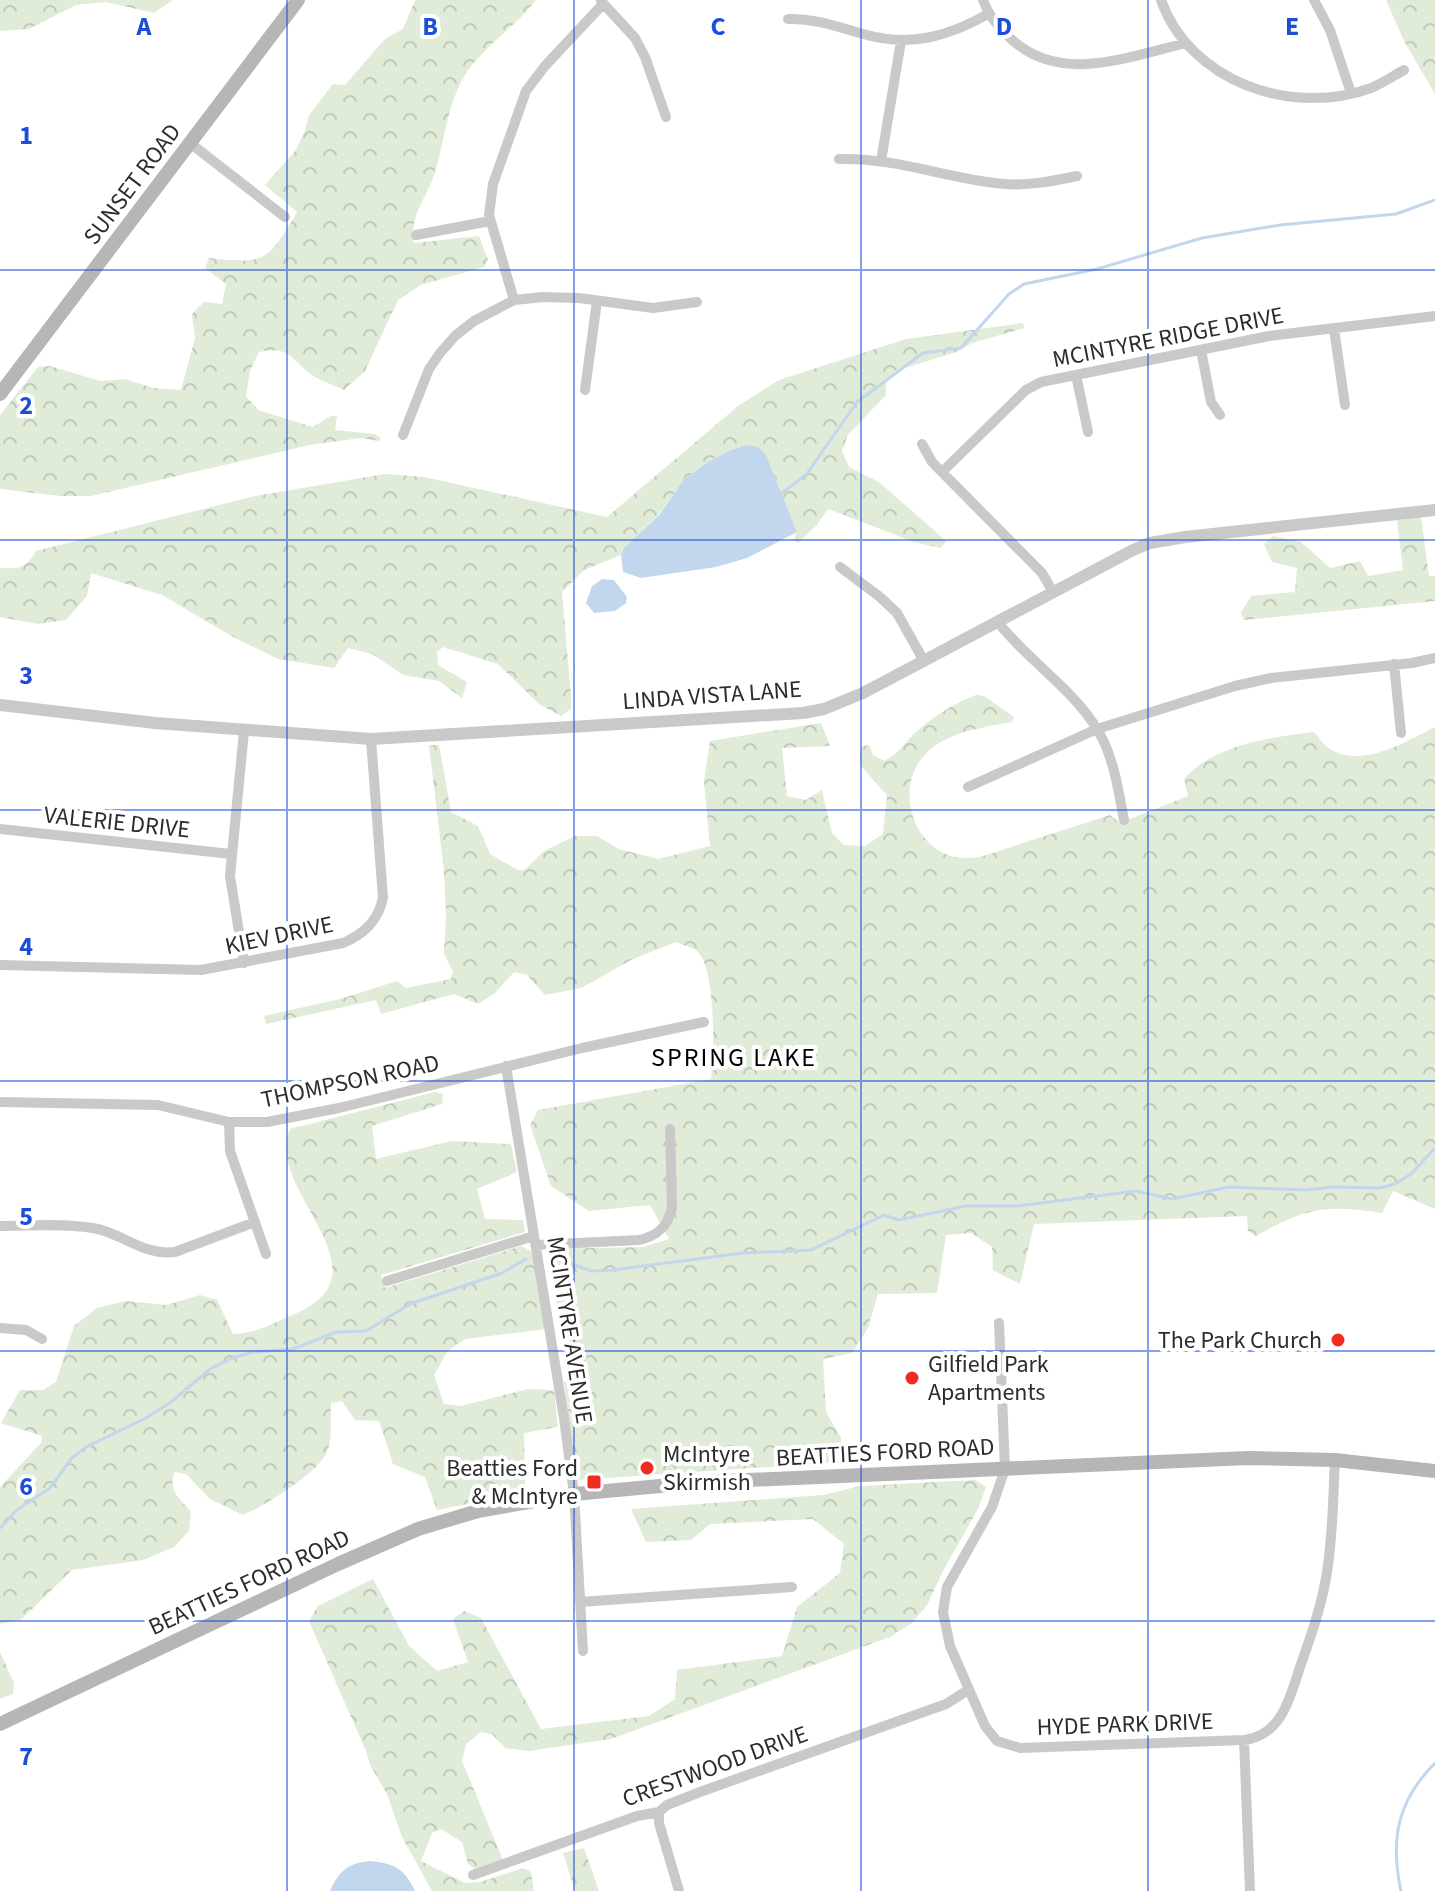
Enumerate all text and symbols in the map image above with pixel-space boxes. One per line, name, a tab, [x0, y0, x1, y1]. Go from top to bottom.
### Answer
text: A	[136, 8, 153, 45]
text: B	[422, 8, 438, 45]
text: C	[710, 8, 726, 45]
text: D	[996, 8, 1012, 45]
text: E	[1285, 8, 1299, 45]
street label: SUNSET ROAD	[75, 116, 190, 252]
text: 1	[19, 117, 33, 154]
street label: MCINTYRE RIDGE DRIVE	[1050, 298, 1287, 377]
text: 2	[19, 387, 33, 424]
text: 3	[19, 657, 33, 694]
street label: LINDA VISTA LANE	[621, 672, 803, 719]
street label: VALERIE DRIVE	[42, 797, 192, 848]
street label: KIEV DRIVE	[222, 907, 336, 964]
text: 4	[19, 928, 33, 965]
district label: SPRING LAKE	[651, 1039, 817, 1076]
street label: THOMPSON ROAD	[258, 1046, 442, 1117]
text: 5	[19, 1198, 33, 1235]
street label: MCINTYRE AVENUE	[537, 1234, 602, 1426]
place label: The Park Church	[1158, 1323, 1322, 1358]
marker: The Park Church	[1329, 1331, 1347, 1349]
place label: Gilfield Park Apartments	[928, 1347, 1049, 1410]
marker: Gilfield Park Apartments	[903, 1369, 921, 1387]
street label: BEATTIES FORD ROAD	[775, 1429, 995, 1476]
place label: McIntyre Skirmish	[663, 1437, 751, 1500]
place label: Beatties Ford & McIntyre	[446, 1451, 578, 1514]
marker: McIntyre Skirmish	[638, 1459, 656, 1477]
text: 6	[19, 1468, 33, 1505]
marker: Beatties Ford & McIntyre	[585, 1473, 603, 1491]
street label: BEATTIES FORD ROAD	[143, 1520, 356, 1645]
street label: HYDE PARK DRIVE	[1036, 1704, 1214, 1745]
street label: CRESTWOOD DRIVE	[618, 1717, 813, 1816]
text: 7	[19, 1738, 33, 1775]

